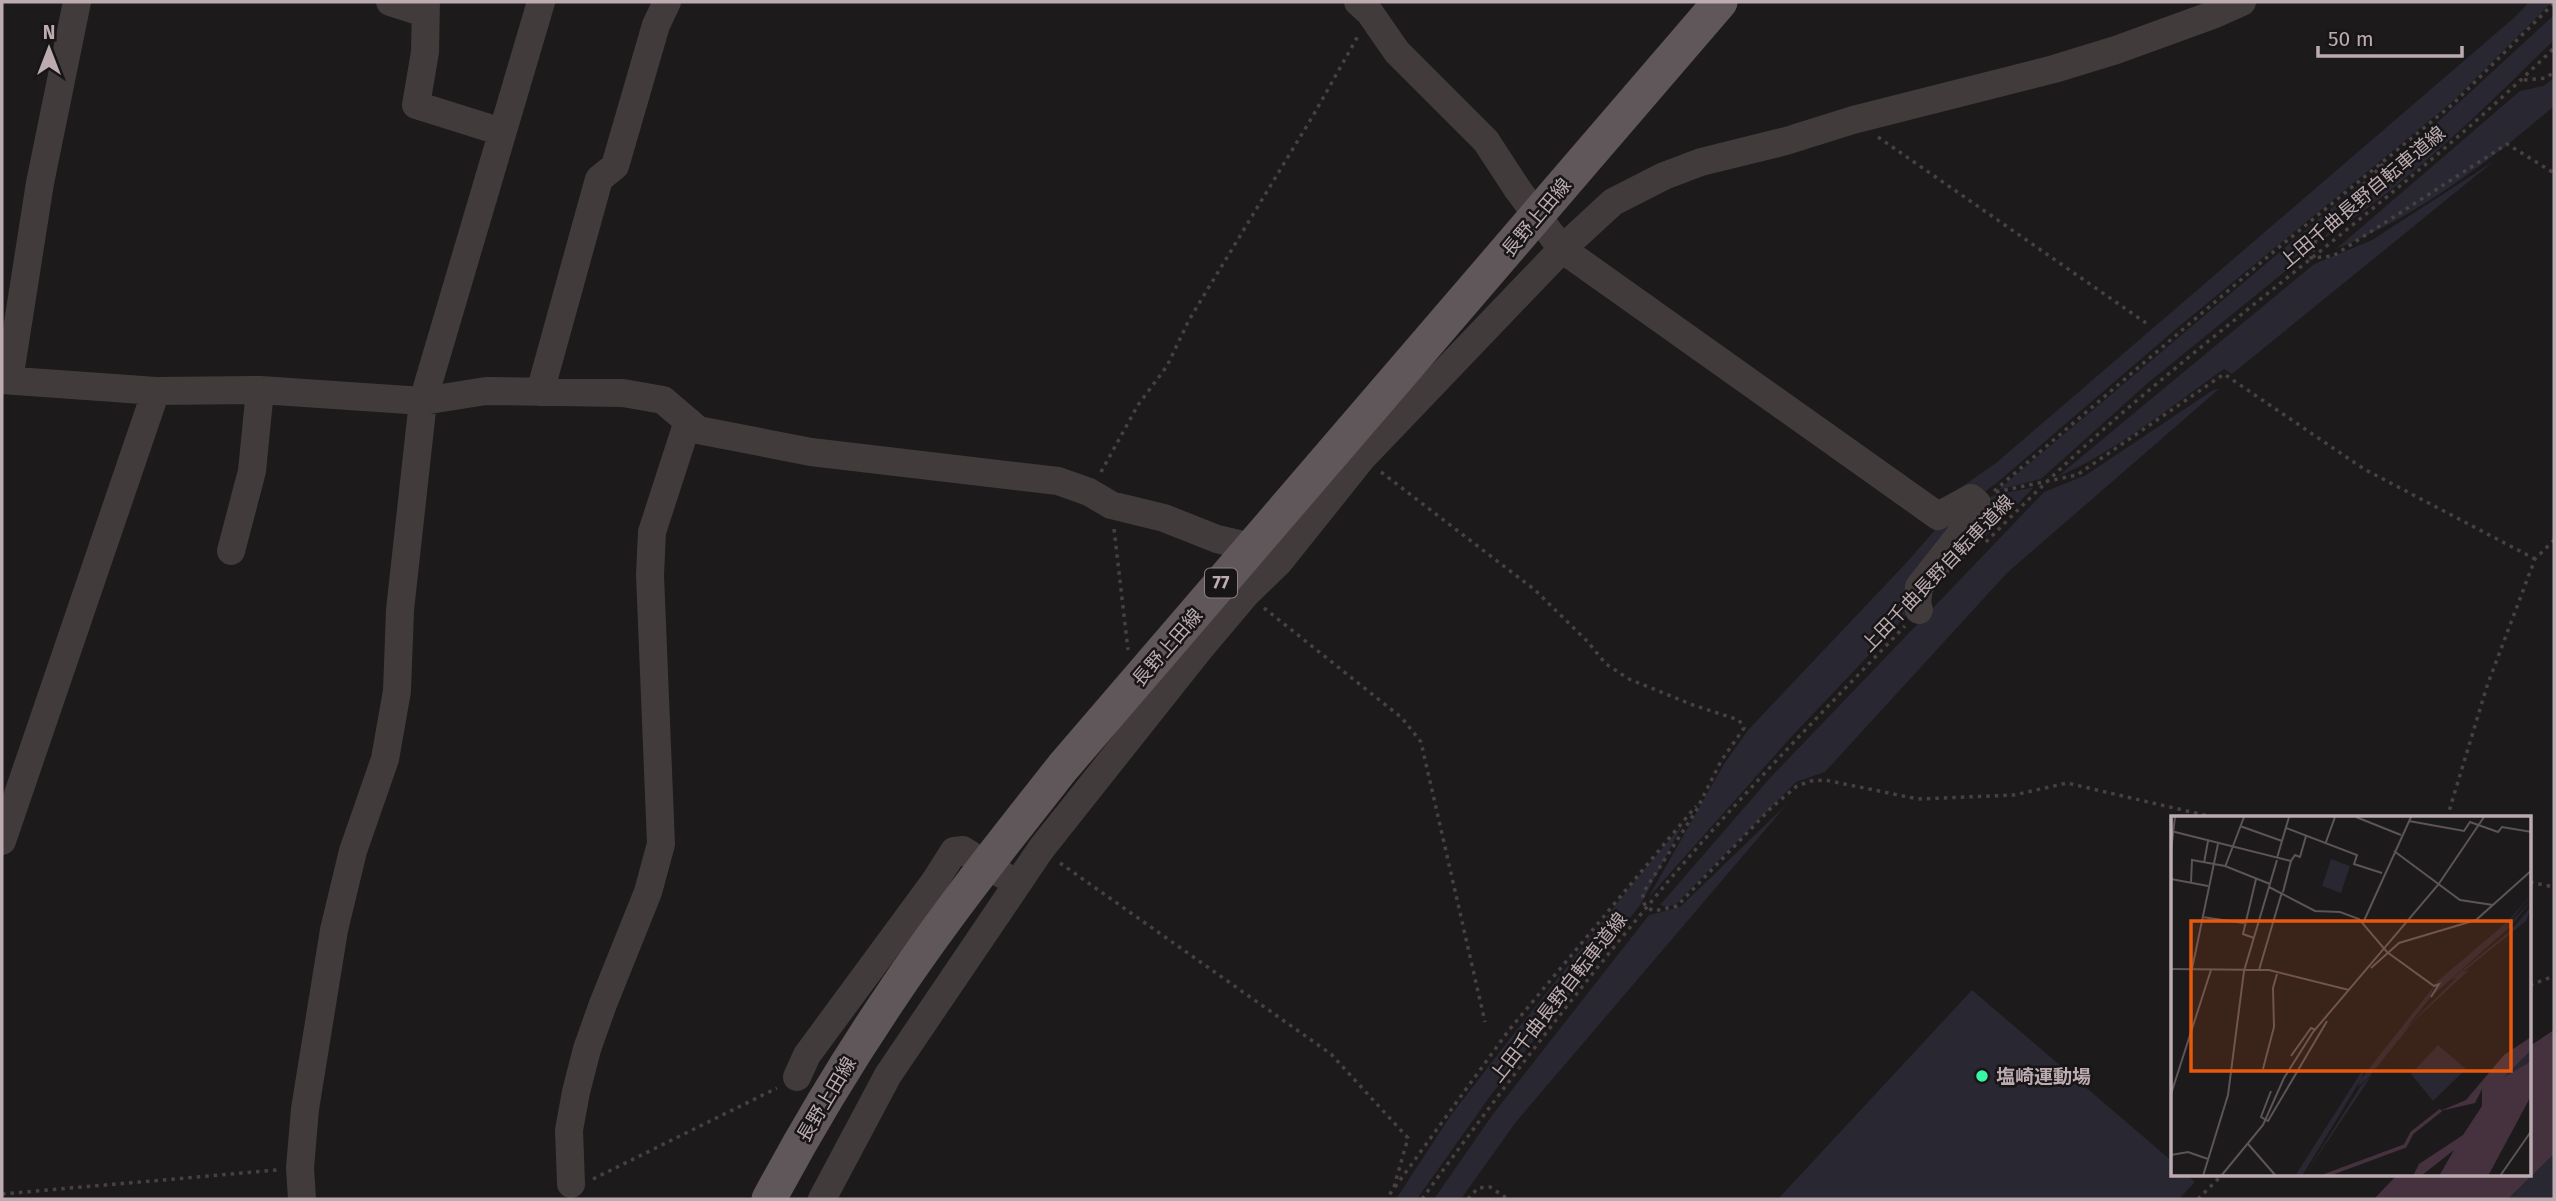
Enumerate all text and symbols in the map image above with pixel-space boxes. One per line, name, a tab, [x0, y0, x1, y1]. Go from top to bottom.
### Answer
north arrow	[14, 14, 84, 84]
scale bar	[2318, 14, 2462, 58]
text: N	[43, 21, 55, 44]
text: 50 m	[2328, 26, 2374, 52]
street label: 上田千曲長野自転車道線	[2275, 121, 2450, 273]
street label: 長野上田線	[1497, 174, 1576, 261]
street label: 上田千曲長野自転車道線	[1856, 490, 2018, 657]
road number: 77	[1205, 568, 1237, 598]
street label: 長野上田線	[1128, 604, 1207, 691]
inset map	[2171, 816, 2532, 1176]
street label: 上田千曲長野自転車道線	[1485, 908, 1632, 1087]
street label: 長野上田線	[792, 1053, 861, 1146]
place label: 塩崎運動場	[1996, 1065, 2091, 1088]
marker: 塩崎運動場	[1974, 1068, 1990, 1084]

